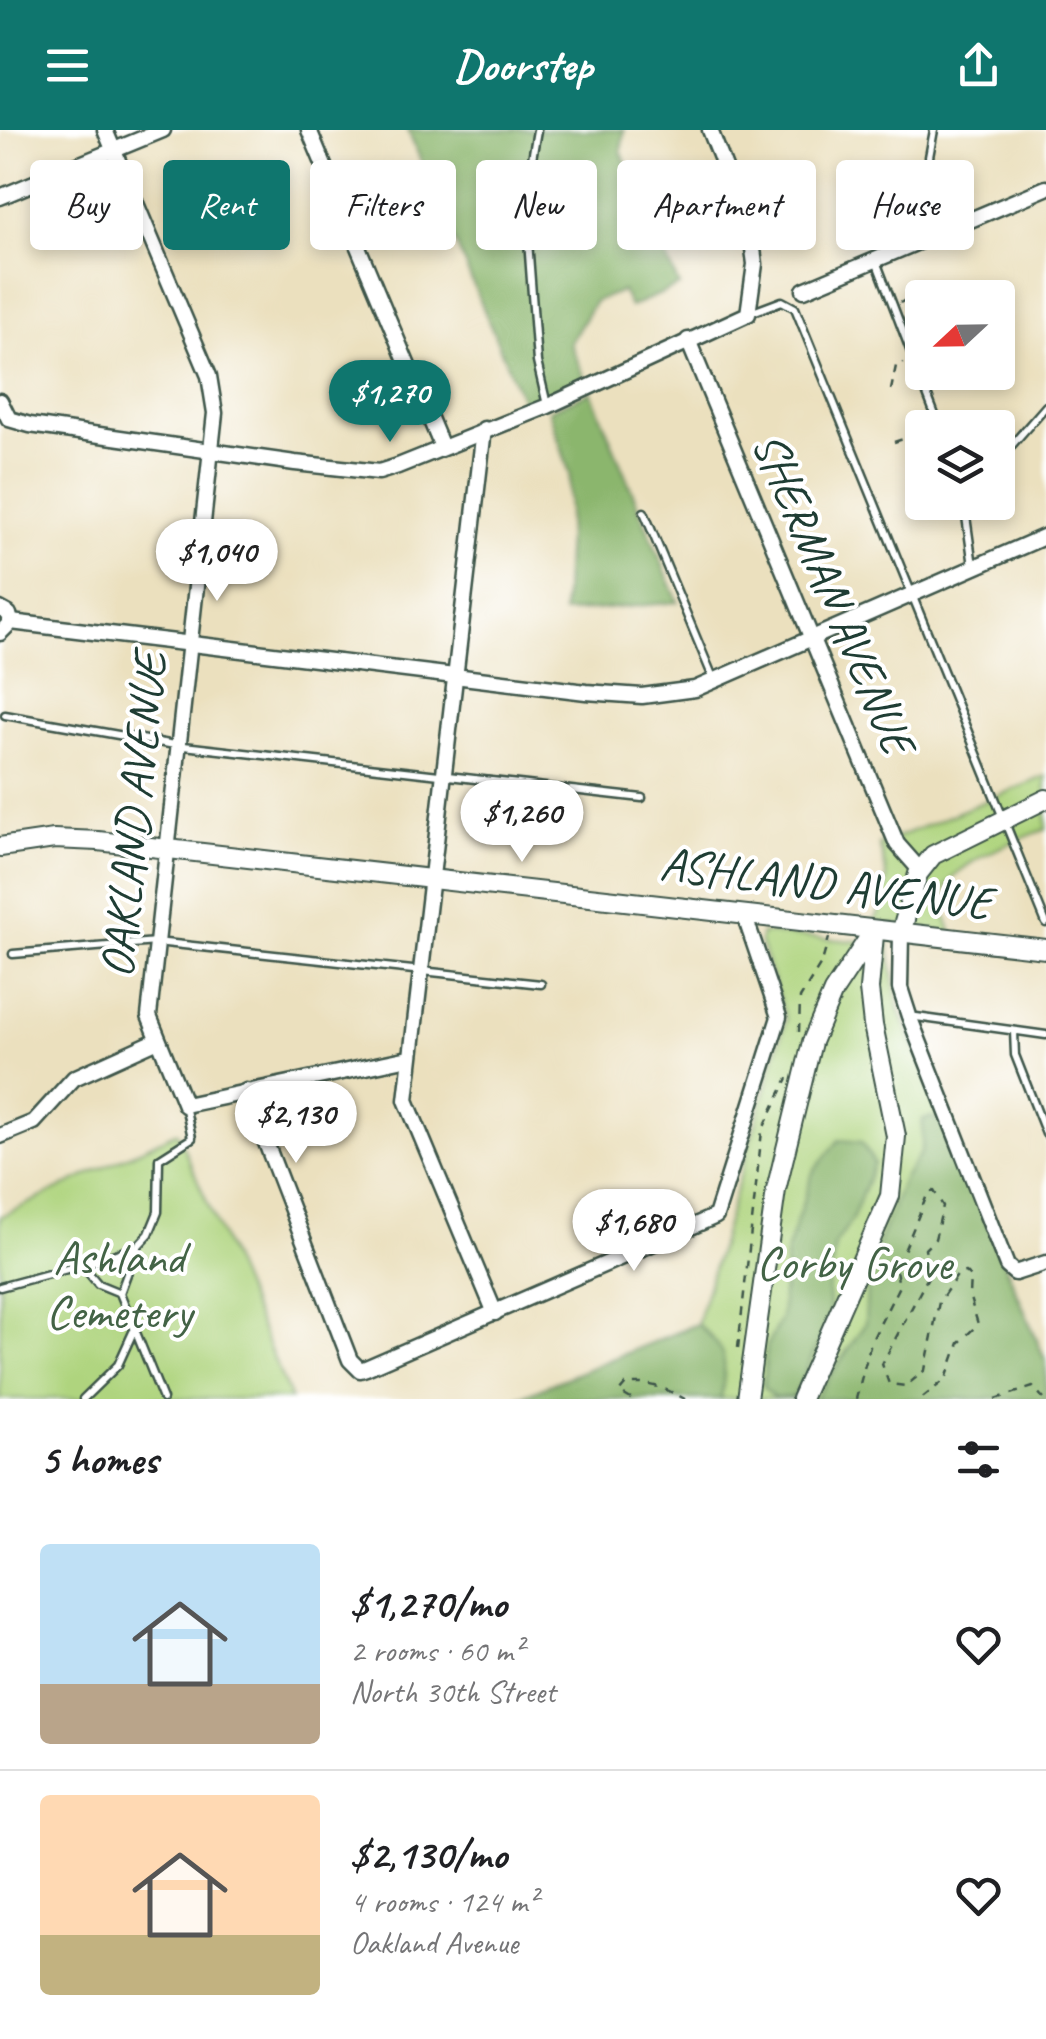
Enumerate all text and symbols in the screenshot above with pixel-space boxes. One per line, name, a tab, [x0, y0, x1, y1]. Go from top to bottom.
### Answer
text: Doorstep	[454, 37, 592, 94]
icon: menu	[40, 38, 95, 93]
icon: share	[951, 38, 1006, 93]
chip: Buy	[30, 160, 143, 250]
chip: Rent	[163, 160, 290, 250]
chip: Filters	[310, 160, 456, 250]
chip: New	[476, 160, 597, 250]
chip: Apartment	[617, 160, 816, 250]
chip: House	[836, 160, 974, 250]
north arrow	[905, 280, 1015, 390]
map controls	[905, 280, 1015, 520]
pin: $1,270	[309, 360, 471, 445]
text: $1,270	[351, 372, 429, 413]
button: layers	[905, 410, 1015, 520]
street label: SHERMAN AVENUE	[739, 423, 931, 768]
pin: $1,040	[136, 519, 298, 604]
text: $1,040	[178, 531, 256, 572]
street label: OAKLAND AVENUE	[86, 644, 180, 980]
pin: $1,260	[441, 780, 603, 865]
text: $1,260	[482, 792, 562, 833]
street label: ASHLAND AVENUE	[657, 833, 1000, 934]
pin: $2,130	[215, 1081, 377, 1166]
text: $2,130	[257, 1093, 335, 1134]
pin: $1,680	[553, 1189, 715, 1274]
text: $1,680	[594, 1201, 674, 1242]
park label: Ashland Cemetery	[46, 1227, 196, 1342]
park label: Corby Grove	[756, 1233, 955, 1293]
icon: filters	[951, 1432, 1006, 1487]
text: 5 homes	[40, 1433, 158, 1486]
text: $1,270/mo	[350, 1577, 506, 1630]
icon: home	[120, 1584, 240, 1704]
icon: heart	[951, 1617, 1006, 1672]
text: 2 rooms · 60 m²	[350, 1630, 523, 1671]
text: North 30th Street	[350, 1671, 556, 1712]
text: $2,130/mo	[350, 1828, 507, 1881]
icon: home	[120, 1835, 240, 1955]
icon: heart	[951, 1868, 1006, 1923]
text: 4 rooms · 124 m²	[350, 1881, 537, 1922]
text: Oakland Avenue	[350, 1922, 518, 1963]

